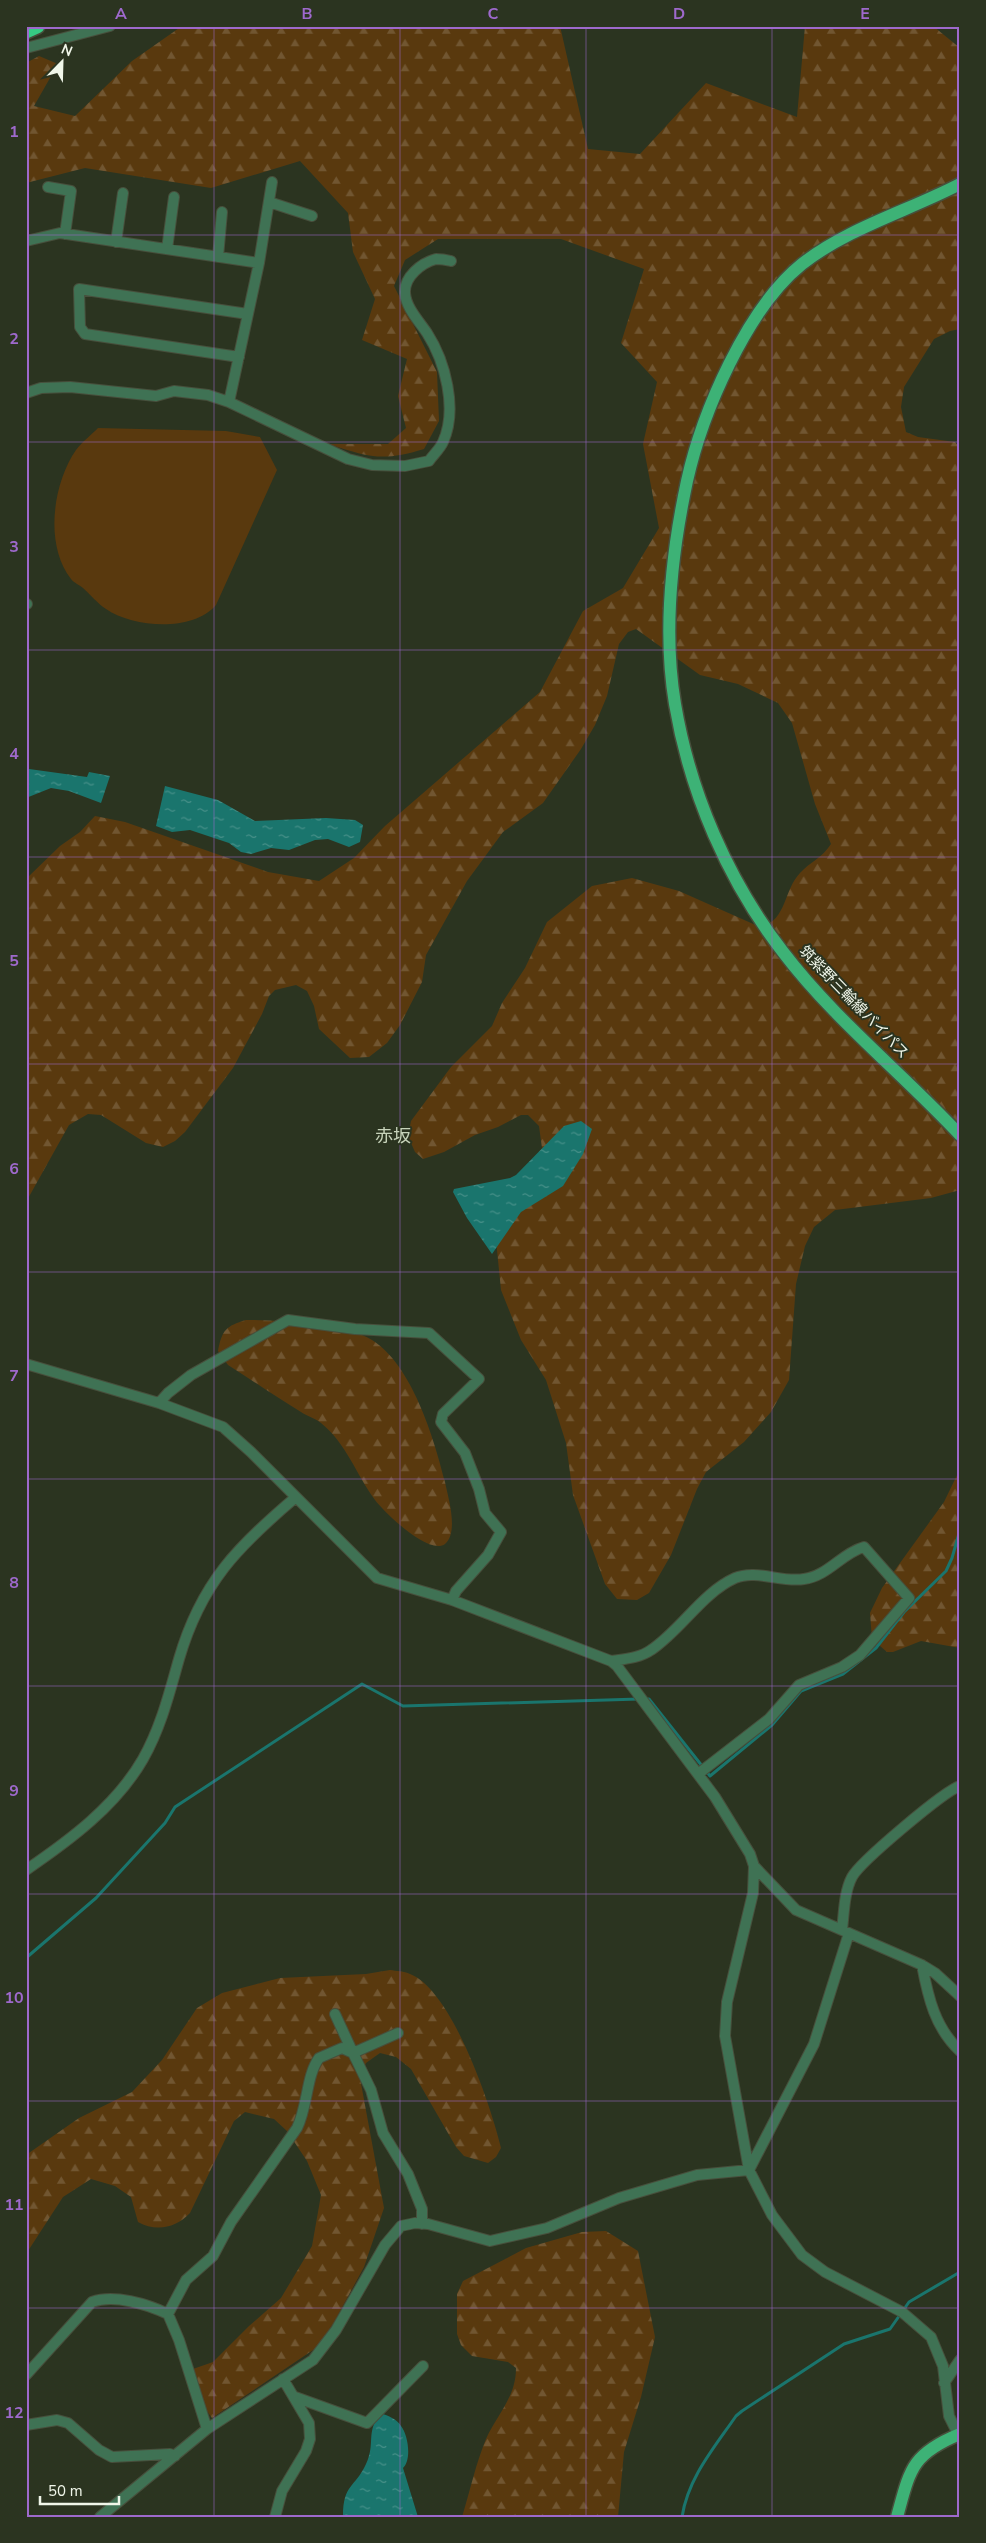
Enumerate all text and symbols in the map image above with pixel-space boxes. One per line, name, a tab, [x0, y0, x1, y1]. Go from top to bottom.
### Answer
text: A	[115, 3, 127, 25]
text: B	[301, 3, 313, 25]
text: C	[488, 3, 499, 25]
text: D	[673, 3, 685, 25]
text: E	[860, 3, 870, 25]
north arrow	[38, 38, 88, 88]
text: N	[58, 40, 75, 61]
text: 1	[9, 121, 19, 143]
text: 2	[9, 328, 19, 350]
text: 3	[9, 536, 19, 558]
text: 4	[9, 743, 19, 765]
street label: 筑紫野三輪線バイパス	[795, 941, 913, 1063]
text: 5	[9, 950, 19, 972]
district label: 赤坂	[375, 1124, 411, 1148]
text: 6	[9, 1158, 19, 1180]
text: 7	[9, 1365, 19, 1387]
text: 8	[9, 1572, 19, 1594]
text: 9	[9, 1780, 19, 1802]
text: 10	[4, 1987, 24, 2009]
text: 11	[4, 2194, 24, 2216]
text: 12	[4, 2402, 24, 2424]
scale bar	[40, 2473, 119, 2505]
text: 50 m	[48, 2481, 83, 2501]

